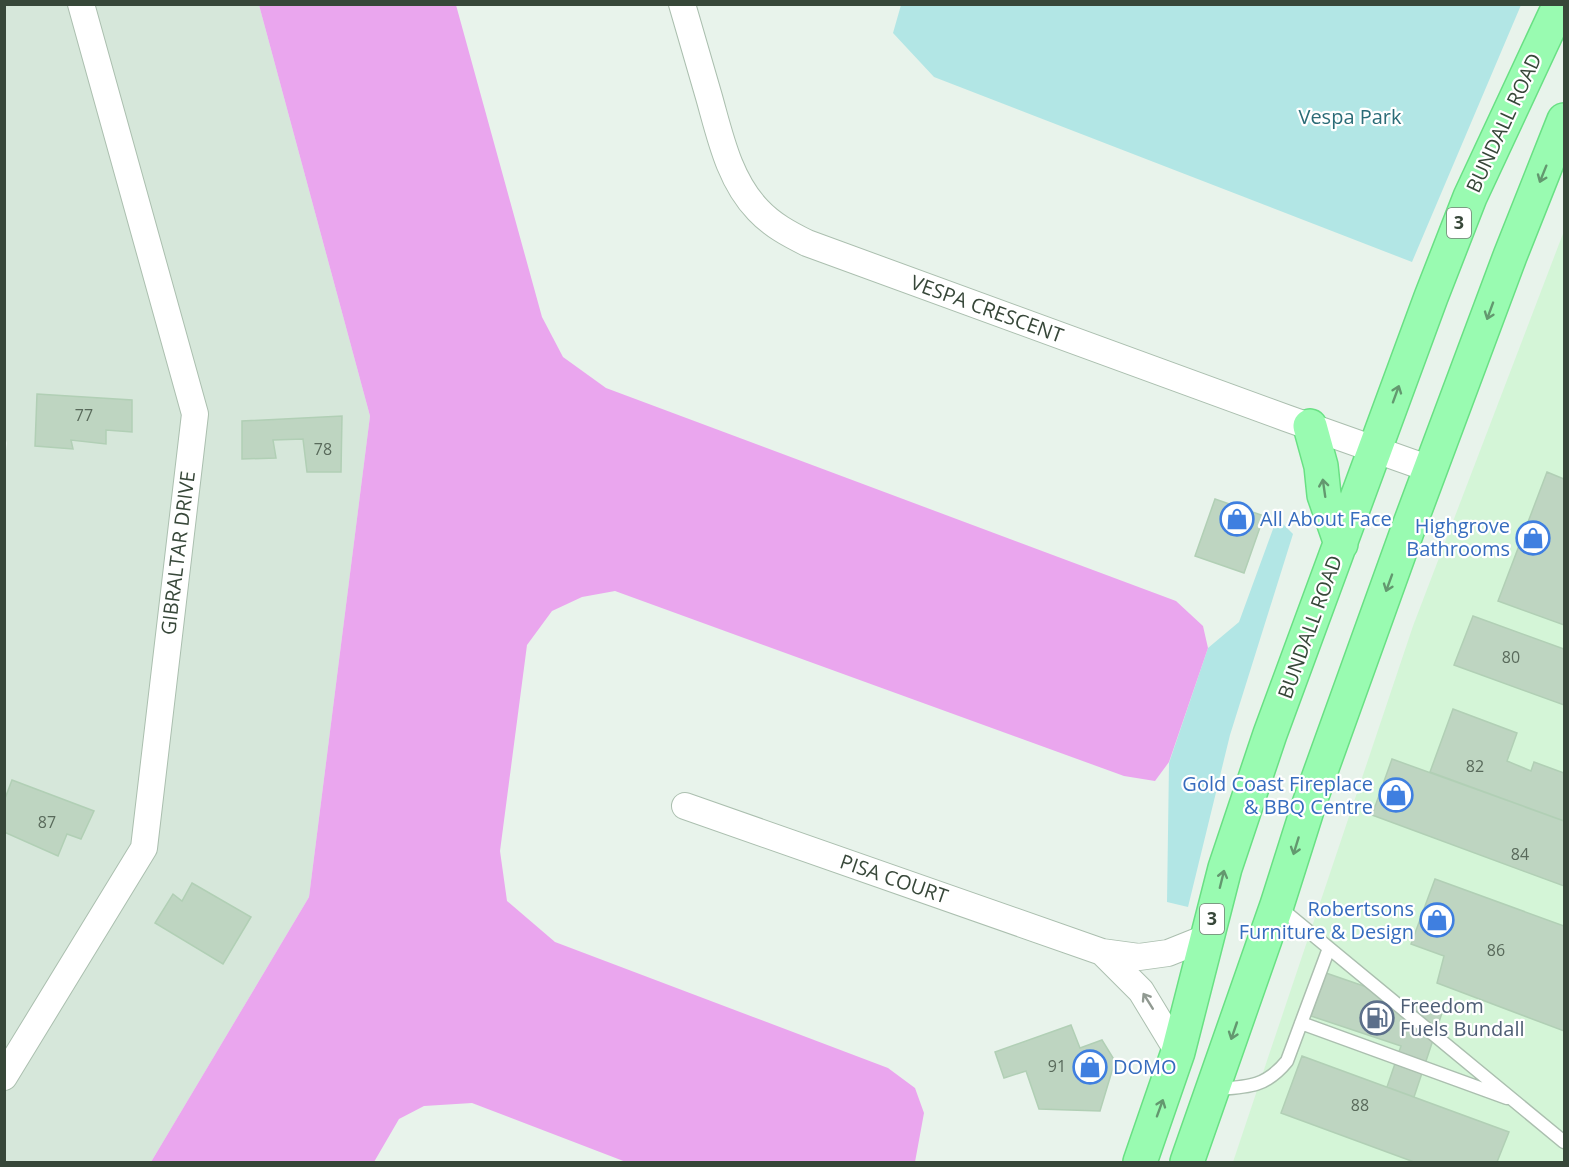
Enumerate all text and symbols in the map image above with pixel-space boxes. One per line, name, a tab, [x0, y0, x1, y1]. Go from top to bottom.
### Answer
street label: BUNDALL ROAD	[1459, 49, 1548, 197]
park label: Vespa Park	[1298, 103, 1402, 130]
one-way arrow	[1537, 165, 1548, 183]
road number: 3	[1447, 208, 1471, 238]
street label: VESPA CRESCENT	[907, 268, 1067, 349]
one-way arrow	[1483, 301, 1494, 320]
one-way arrow	[1391, 385, 1402, 404]
house number: 77	[75, 404, 93, 426]
house number: 78	[314, 438, 332, 460]
street label: GIBRALTAR DRIVE	[154, 469, 201, 637]
one-way arrow	[1318, 479, 1329, 499]
shop icon: All About Face	[1219, 501, 1255, 537]
place label: All About Face	[1260, 505, 1392, 532]
place label: Highgrove Bathrooms	[1406, 512, 1510, 562]
shop icon: Highgrove Bathrooms	[1515, 520, 1551, 556]
street label: BUNDALL ROAD	[1271, 551, 1348, 702]
one-way arrow	[1382, 573, 1393, 592]
house number: 80	[1502, 646, 1520, 668]
house number: 82	[1466, 755, 1484, 777]
place label: Gold Coast Fireplace & BBQ Centre	[1182, 770, 1373, 820]
shop icon: Gold Coast Fireplace & BBQ Centre	[1378, 777, 1414, 813]
house number: 87	[38, 811, 56, 833]
one-way arrow	[1289, 836, 1300, 855]
house number: 84	[1511, 843, 1529, 865]
street label: PISA COURT	[837, 847, 952, 910]
one-way arrow	[1217, 870, 1229, 889]
place label: Robertsons Furniture & Design	[1239, 895, 1414, 945]
shop icon: Robertsons Furniture & Design	[1419, 902, 1455, 938]
road number: 3	[1200, 904, 1224, 934]
house number: 86	[1487, 939, 1505, 961]
place label: Freedom Fuels Bundall	[1400, 992, 1525, 1042]
one-way arrow	[1142, 993, 1155, 1010]
fuel station icon: Freedom Fuels Bundall	[1359, 1000, 1395, 1036]
one-way arrow	[1227, 1021, 1238, 1040]
shop icon: DOMO	[1072, 1049, 1108, 1085]
place label: DOMO	[1113, 1053, 1177, 1080]
house number: 91	[1048, 1055, 1066, 1077]
house number: 88	[1351, 1094, 1369, 1116]
one-way arrow	[1156, 1099, 1167, 1117]

